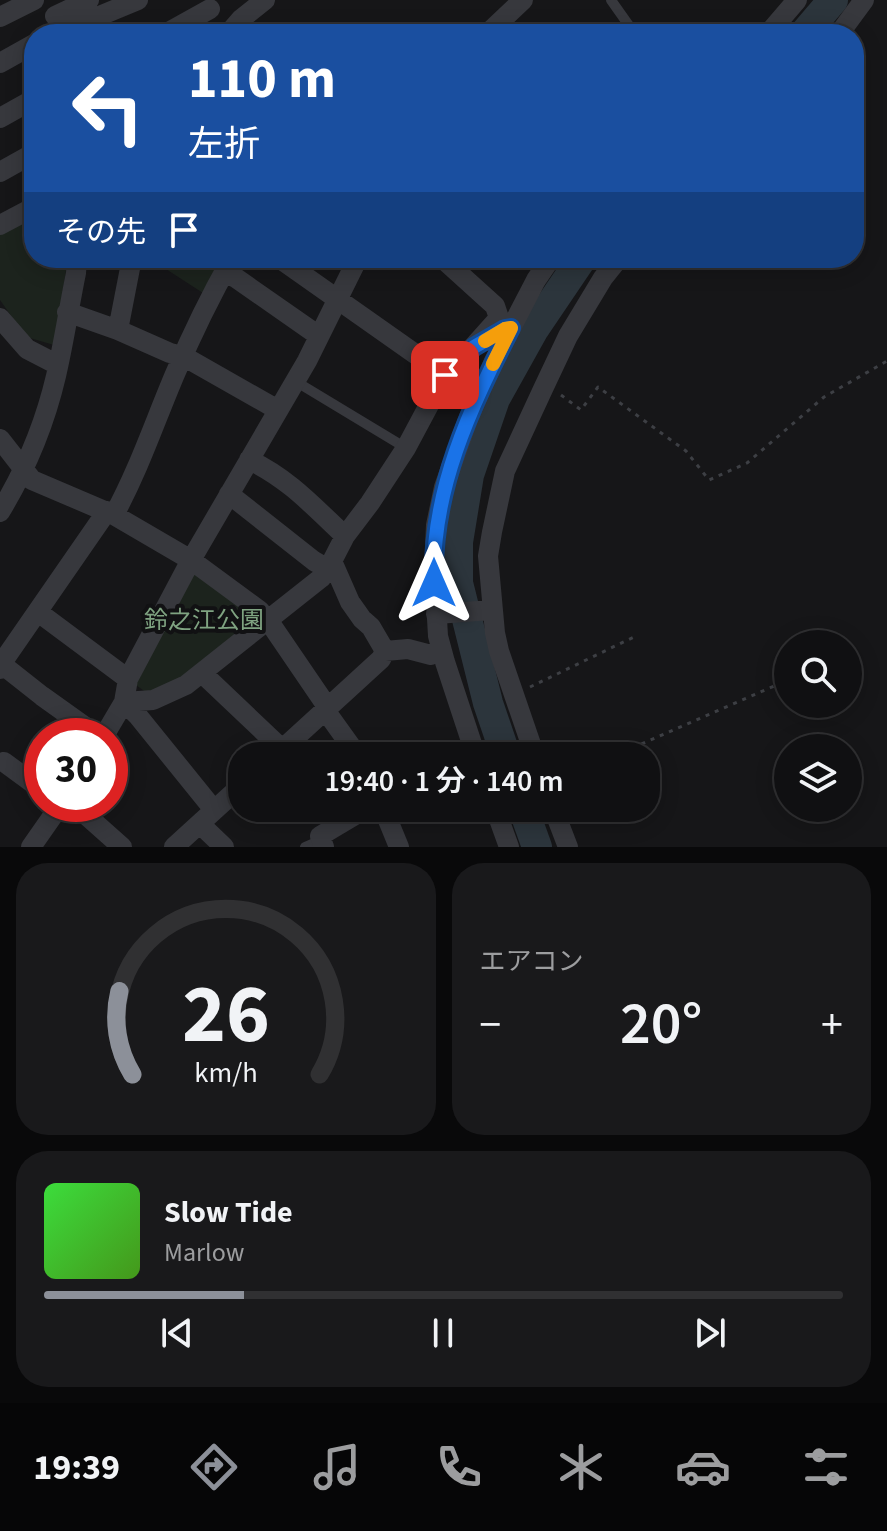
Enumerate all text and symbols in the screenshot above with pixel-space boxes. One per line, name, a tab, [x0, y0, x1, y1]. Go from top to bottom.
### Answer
text: 110 m	[188, 40, 336, 119]
icon: left	[56, 56, 160, 160]
text: 左折	[188, 119, 260, 170]
icon: arrive	[162, 208, 206, 252]
text: その先	[56, 211, 146, 254]
pin	[411, 341, 479, 409]
icon: arrive	[423, 353, 467, 397]
position arrow	[392, 541, 476, 625]
park label: 鈴之江公園	[144, 603, 264, 638]
map controls	[774, 630, 862, 822]
button: search	[774, 630, 862, 718]
speed limit sign: 30	[24, 718, 128, 822]
button: layers	[774, 734, 862, 822]
text: 19:40 · 1 分 · 140 m	[324, 760, 564, 803]
text: エアコン	[480, 943, 584, 980]
text: 26	[182, 956, 270, 1074]
text: 20°	[620, 982, 702, 1067]
text: −	[480, 994, 501, 1057]
text: +	[821, 994, 843, 1057]
text: km/h	[194, 1053, 257, 1093]
text: Slow Tide	[164, 1191, 293, 1234]
text: Marlow	[164, 1234, 244, 1271]
icon: previous	[155, 1311, 199, 1355]
icon: pause	[421, 1311, 465, 1355]
icon: next	[688, 1311, 732, 1355]
icon: directions	[186, 1439, 242, 1495]
icon: music	[309, 1439, 365, 1495]
icon: phone	[431, 1439, 487, 1495]
icon: climate	[553, 1439, 609, 1495]
icon: car	[675, 1439, 731, 1495]
icon: filters	[798, 1439, 854, 1495]
text: 19:39	[33, 1442, 120, 1493]

